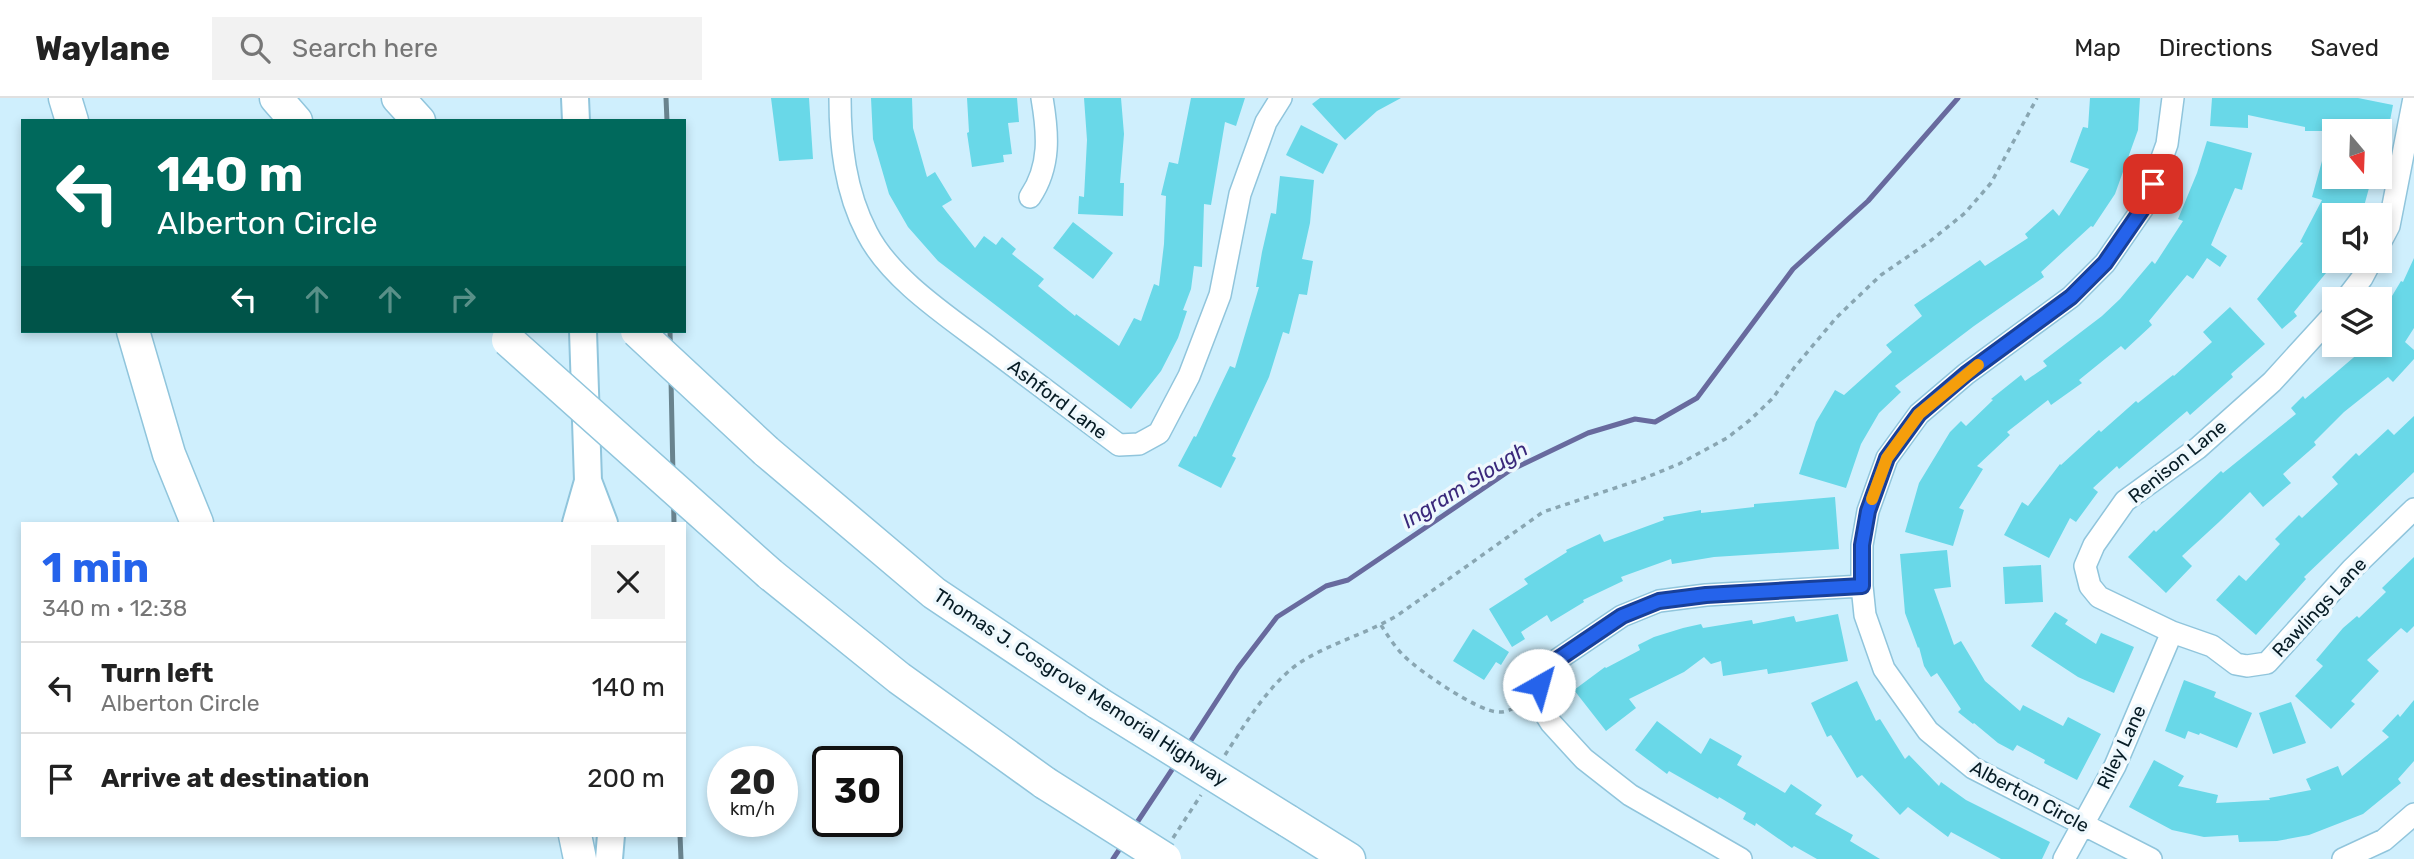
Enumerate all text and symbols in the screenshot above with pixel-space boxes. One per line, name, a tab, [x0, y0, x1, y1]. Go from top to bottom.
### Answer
search box	[212, 17, 702, 80]
text: Waylane	[35, 29, 170, 68]
icon: search	[236, 29, 274, 67]
text: Search here	[292, 33, 438, 64]
text: Map	[2074, 34, 2121, 62]
text: Directions	[2159, 34, 2272, 62]
text: Saved	[2310, 34, 2379, 62]
north arrow	[2322, 119, 2392, 189]
map controls	[2322, 119, 2392, 357]
text: 140 m	[157, 145, 303, 203]
icon: left	[42, 147, 133, 238]
pin	[2123, 154, 2183, 214]
icon: arrive	[2134, 165, 2172, 203]
button: sound	[2322, 203, 2392, 273]
text: Alberton Circle	[157, 204, 378, 242]
icon: left	[225, 280, 263, 318]
icon: ahead	[298, 280, 336, 318]
icon: ahead	[371, 280, 409, 318]
icon: right	[444, 280, 482, 318]
button: layers	[2322, 287, 2392, 357]
street label: Ashford Lane	[1004, 355, 1112, 444]
street label: Renison Lane	[2124, 415, 2231, 508]
water label: Ingram Slough	[1397, 436, 1532, 533]
text: 1 min	[42, 543, 149, 593]
button: close	[591, 545, 665, 619]
street label: Rawlings Lane	[2267, 553, 2371, 662]
street label: Thomas J. Cosgrove Memorial Highway	[930, 584, 1232, 791]
text: 340 m · 12:38	[42, 594, 187, 622]
position arrow	[1502, 648, 1576, 722]
text: Turn left	[101, 658, 213, 689]
icon: left	[42, 669, 80, 707]
text: 140 m	[592, 672, 665, 703]
text: Alberton Circle	[101, 689, 260, 717]
street label: Riley Lane	[2092, 702, 2151, 793]
speed limit sign: 30	[812, 746, 903, 837]
street label: Alberton Circle	[1967, 756, 2093, 837]
icon: arrive	[42, 760, 80, 798]
text: 20	[729, 761, 776, 803]
text: Arrive at destination	[101, 763, 369, 794]
text: 200 m	[587, 763, 665, 794]
text: km/h	[730, 798, 775, 820]

